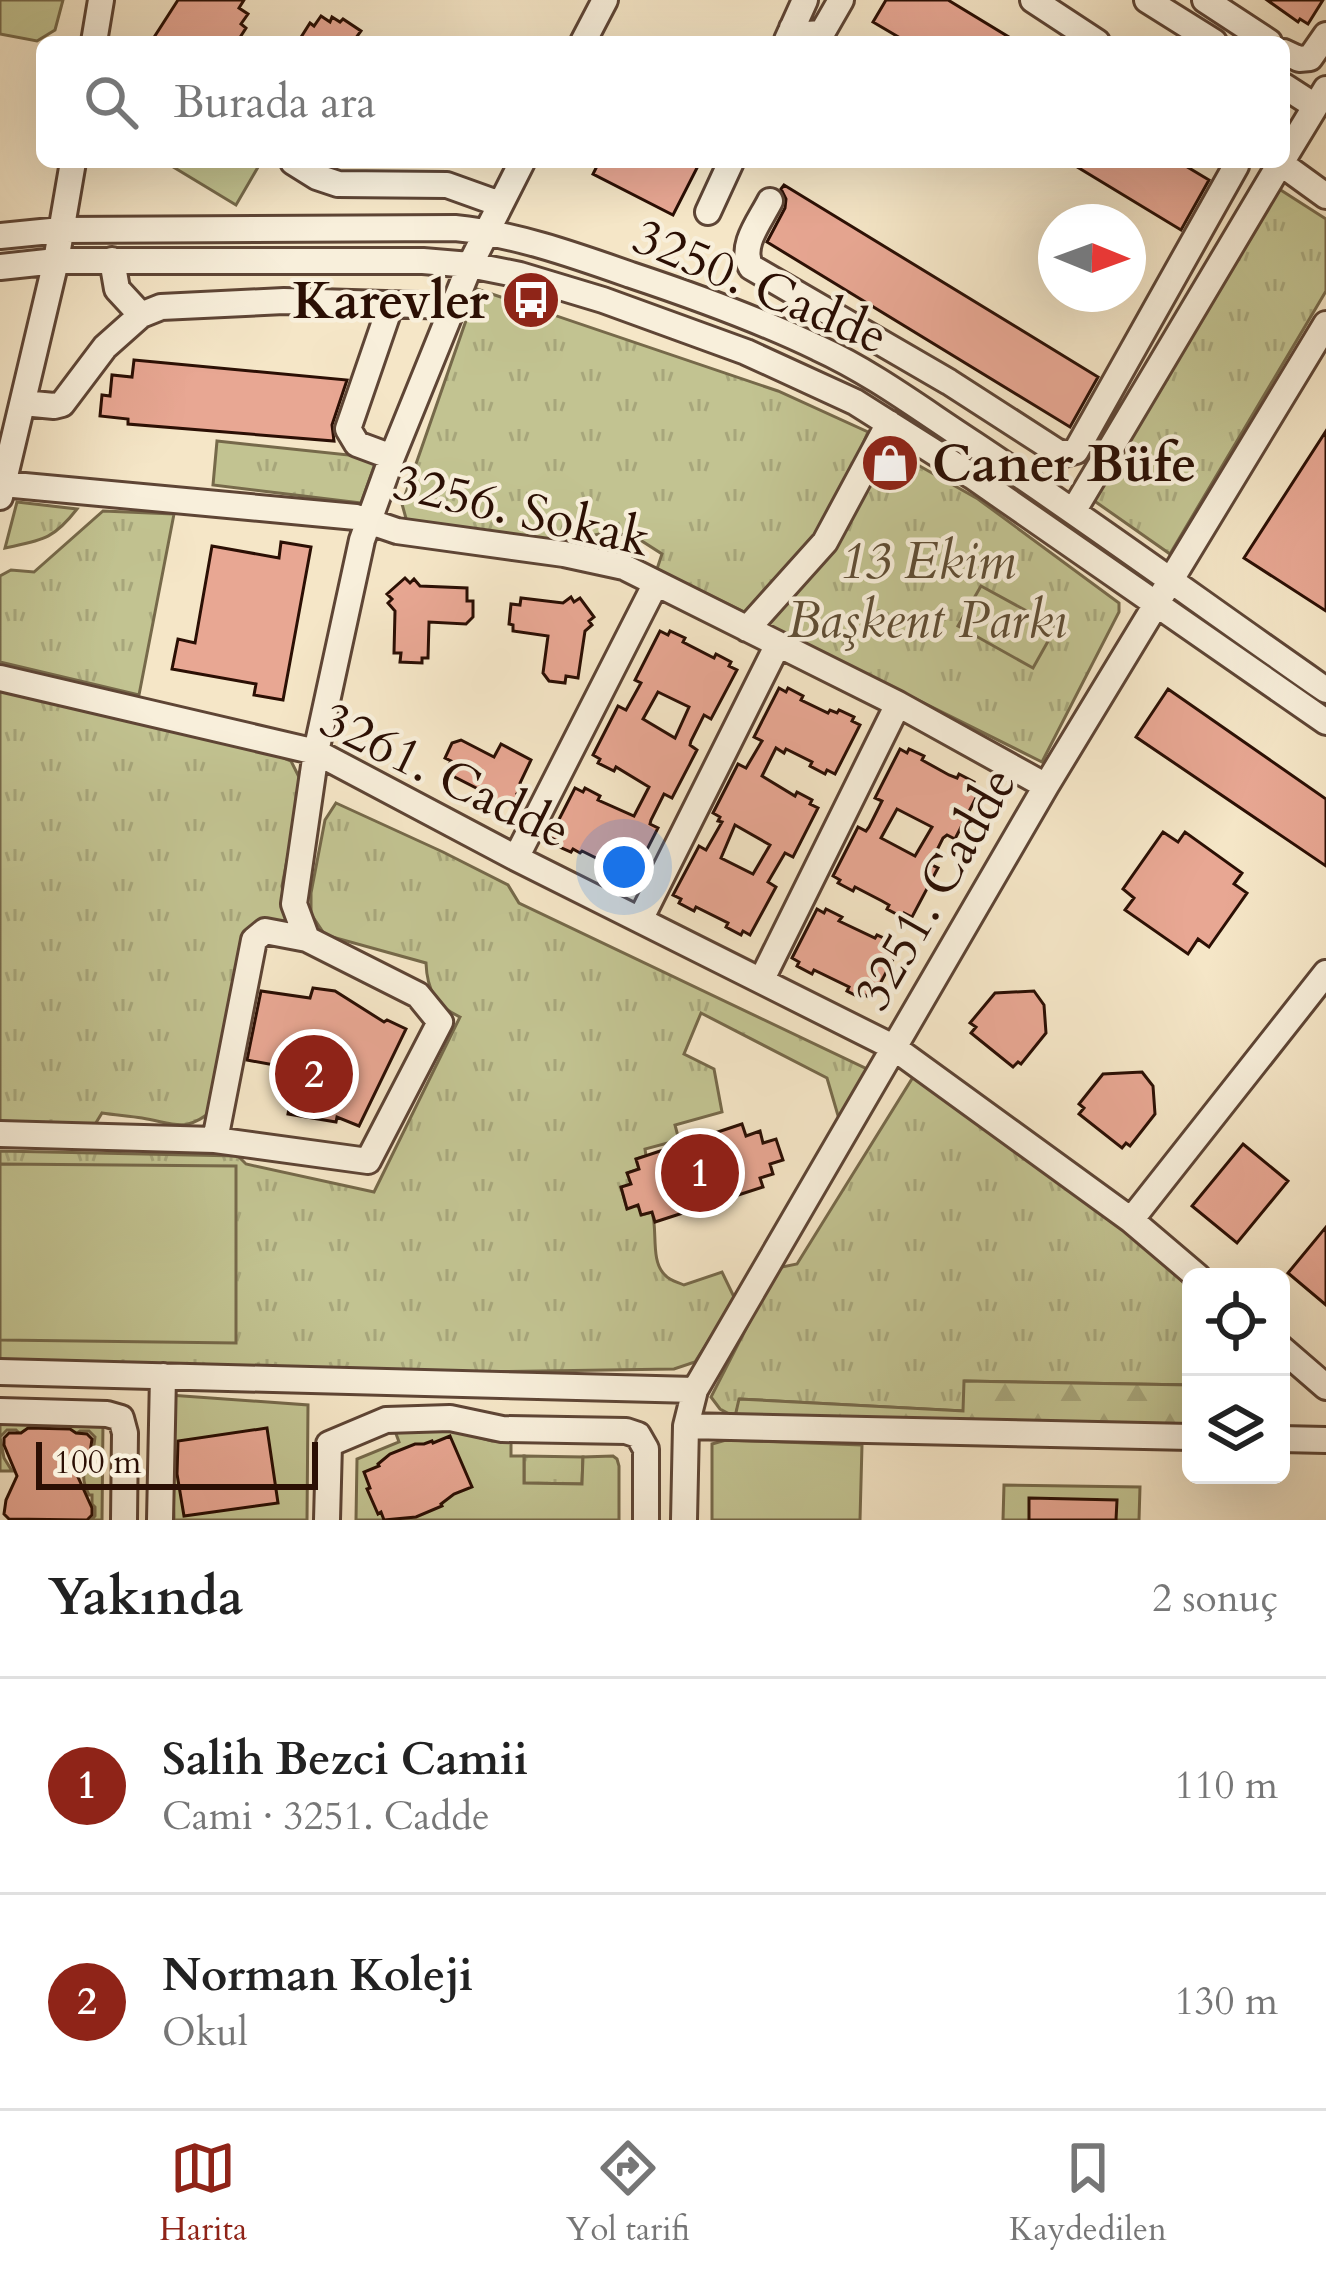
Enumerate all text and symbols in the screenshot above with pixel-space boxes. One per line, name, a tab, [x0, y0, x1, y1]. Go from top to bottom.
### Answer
search box	[36, 36, 1290, 168]
icon: search	[78, 69, 144, 135]
text: Burada ara	[174, 72, 376, 133]
street label: 3250. Cadde	[622, 202, 898, 372]
north arrow	[1038, 204, 1146, 312]
place label: Karevler	[292, 267, 490, 337]
bus stop icon: Karevler	[500, 269, 562, 331]
place label: Caner Büfe	[932, 430, 1197, 500]
shop icon: Caner Büfe	[859, 432, 921, 494]
street label: 3256. Sokak	[387, 448, 657, 575]
park label: 13 Ekim Başkent Parkı	[787, 527, 1067, 656]
street label: 3261. Cadde	[309, 685, 582, 866]
street label: 3251. Cadde	[838, 755, 1033, 1023]
your location	[594, 837, 654, 897]
pin: 2	[275, 1029, 353, 1119]
pin: 1	[661, 1128, 739, 1218]
map controls	[1182, 1268, 1290, 1484]
button: locate	[1182, 1268, 1290, 1376]
button: layers	[1182, 1376, 1290, 1484]
scale bar	[36, 1436, 318, 1489]
text: 100 m	[54, 1440, 141, 1485]
text: Yakında	[48, 1563, 243, 1633]
text: 2 sonuç	[1152, 1572, 1278, 1625]
text: Salih Bezci Camii	[162, 1729, 528, 1790]
text: 1	[77, 1759, 97, 1812]
text: 110 m	[1175, 1759, 1278, 1812]
text: Cami · 3251. Cadde	[162, 1790, 490, 1843]
text: Norman Koleji	[162, 1945, 473, 2006]
text: 2	[77, 1975, 97, 2028]
text: 130 m	[1175, 1975, 1278, 2028]
text: Okul	[162, 2006, 248, 2059]
tab: Harita	[159, 2135, 247, 2252]
tab: Yol tarifi	[566, 2135, 690, 2252]
tab: Kaydedilen	[1009, 2135, 1167, 2252]

